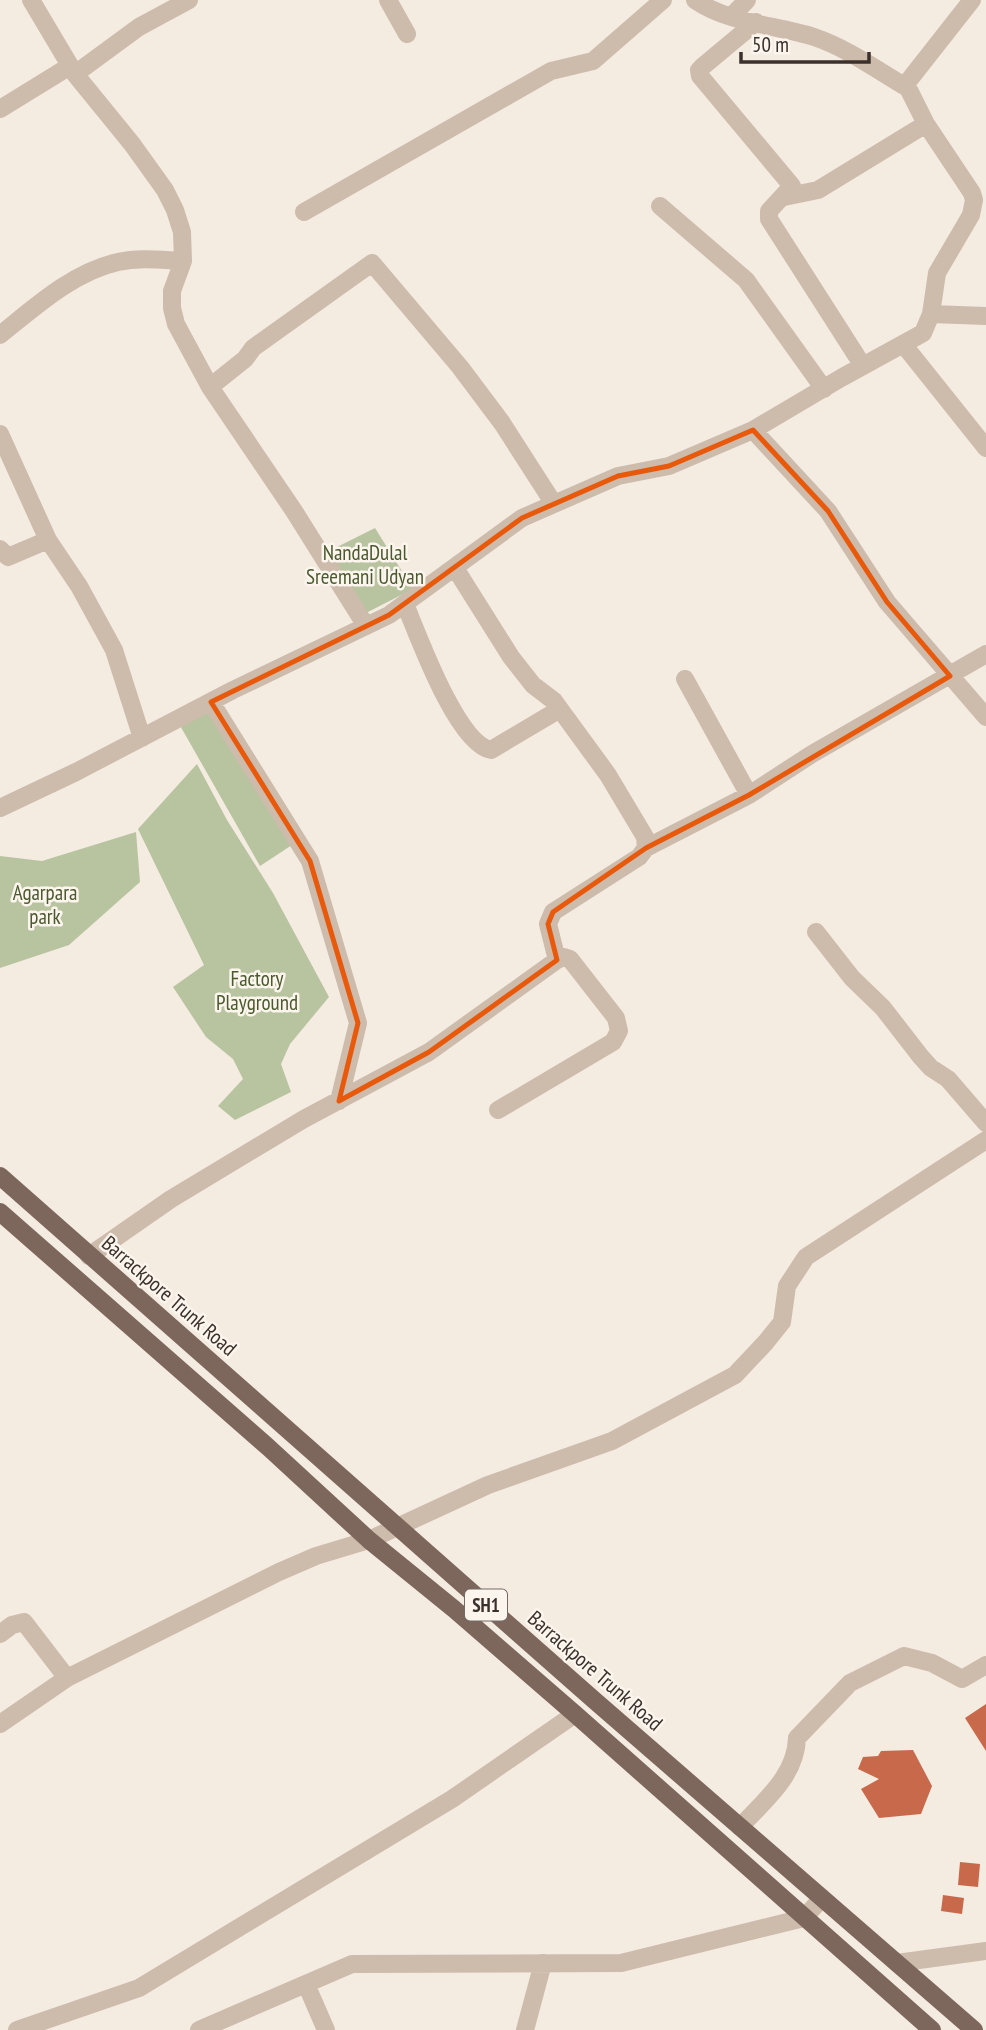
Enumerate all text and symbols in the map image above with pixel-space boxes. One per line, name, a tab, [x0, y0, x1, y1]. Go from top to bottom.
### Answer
scale bar	[741, 21, 869, 65]
text: 50 m	[752, 31, 789, 58]
park label: NandaDulal Sreemani Udyan	[306, 539, 424, 590]
park label: Agarpara park	[13, 879, 77, 930]
park label: Factory Playground	[216, 965, 298, 1016]
street label: Barrackpore Trunk Road	[96, 1230, 242, 1362]
road number: SH1	[465, 1590, 507, 1620]
street label: Barrackpore Trunk Road	[522, 1605, 668, 1737]

